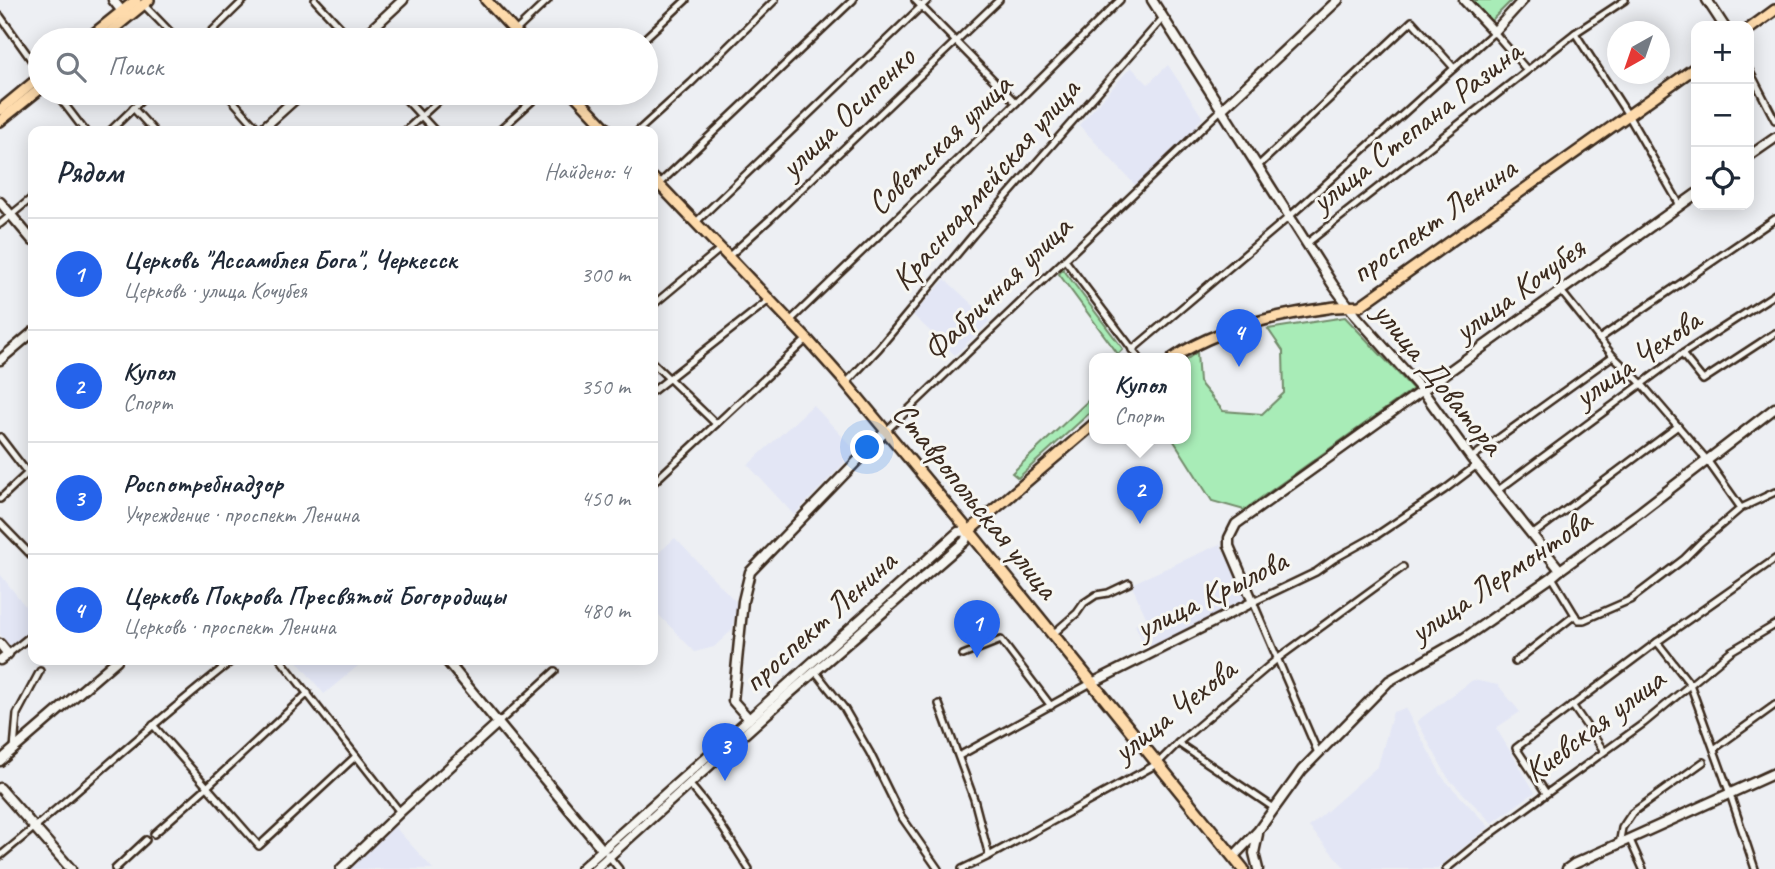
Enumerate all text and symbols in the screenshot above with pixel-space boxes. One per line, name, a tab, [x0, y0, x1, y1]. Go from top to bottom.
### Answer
north arrow	[1607, 21, 1670, 84]
map controls	[1691, 21, 1754, 210]
button: +	[1691, 21, 1754, 84]
search box	[28, 28, 658, 105]
street label: улица Степана Разина	[1300, 29, 1532, 223]
street label: улица Осипенко	[769, 36, 925, 189]
icon: search	[52, 48, 90, 86]
text: Поиск	[108, 50, 163, 83]
street label: Советская улица	[857, 62, 1022, 224]
street label: Красноармейская улица	[881, 68, 1090, 299]
button: −	[1691, 84, 1754, 147]
street label: проспект Ленина	[1342, 146, 1526, 293]
button: locate	[1691, 147, 1754, 210]
text: Рядом	[56, 153, 123, 191]
text: Найдено: 4	[544, 157, 630, 186]
street label: Фабричная улица	[914, 205, 1082, 370]
street label: улица Кочубея	[1443, 227, 1594, 352]
text: Церковь "Ассамблея Бога", Черкесск	[123, 243, 457, 276]
text: 1	[74, 260, 84, 289]
text: 300 m	[581, 260, 630, 289]
text: Церковь · улица Кочубея	[123, 276, 307, 305]
street label: улица Доватора	[1363, 291, 1515, 465]
street label: улица Чехова	[1564, 298, 1711, 418]
pin: 4	[1216, 309, 1262, 367]
popup	[1089, 353, 1191, 444]
text: Купол	[123, 355, 175, 388]
text: Купол	[1114, 368, 1166, 401]
text: 2	[74, 372, 84, 401]
text: 350 m	[581, 372, 630, 401]
text: Спорт	[123, 388, 173, 417]
street label: Ставропольская улица	[884, 393, 1070, 609]
text: Спорт	[1114, 401, 1164, 430]
your location	[850, 430, 884, 464]
pin: 2	[1117, 466, 1163, 524]
text: Роспотребнадзор	[123, 467, 283, 500]
text: 3	[74, 484, 84, 513]
text: 450 m	[581, 484, 630, 513]
street label: улица Лермонтова	[1399, 498, 1601, 653]
text: Учреждение · проспект Ленина	[123, 500, 359, 529]
street label: проспект Ленина	[733, 539, 906, 701]
street label: улица Крылова	[1127, 539, 1295, 650]
text: Церковь Покрова Пресвятой Богородицы	[123, 579, 505, 612]
text: 4	[74, 596, 84, 625]
text: 480 m	[581, 596, 630, 625]
pin: 1	[954, 600, 1000, 658]
text: Церковь · проспект Ленина	[123, 612, 336, 641]
street label: улица Чехова	[1102, 647, 1246, 773]
street label: Киевская улица	[1515, 657, 1675, 792]
pin: 3	[702, 723, 748, 781]

